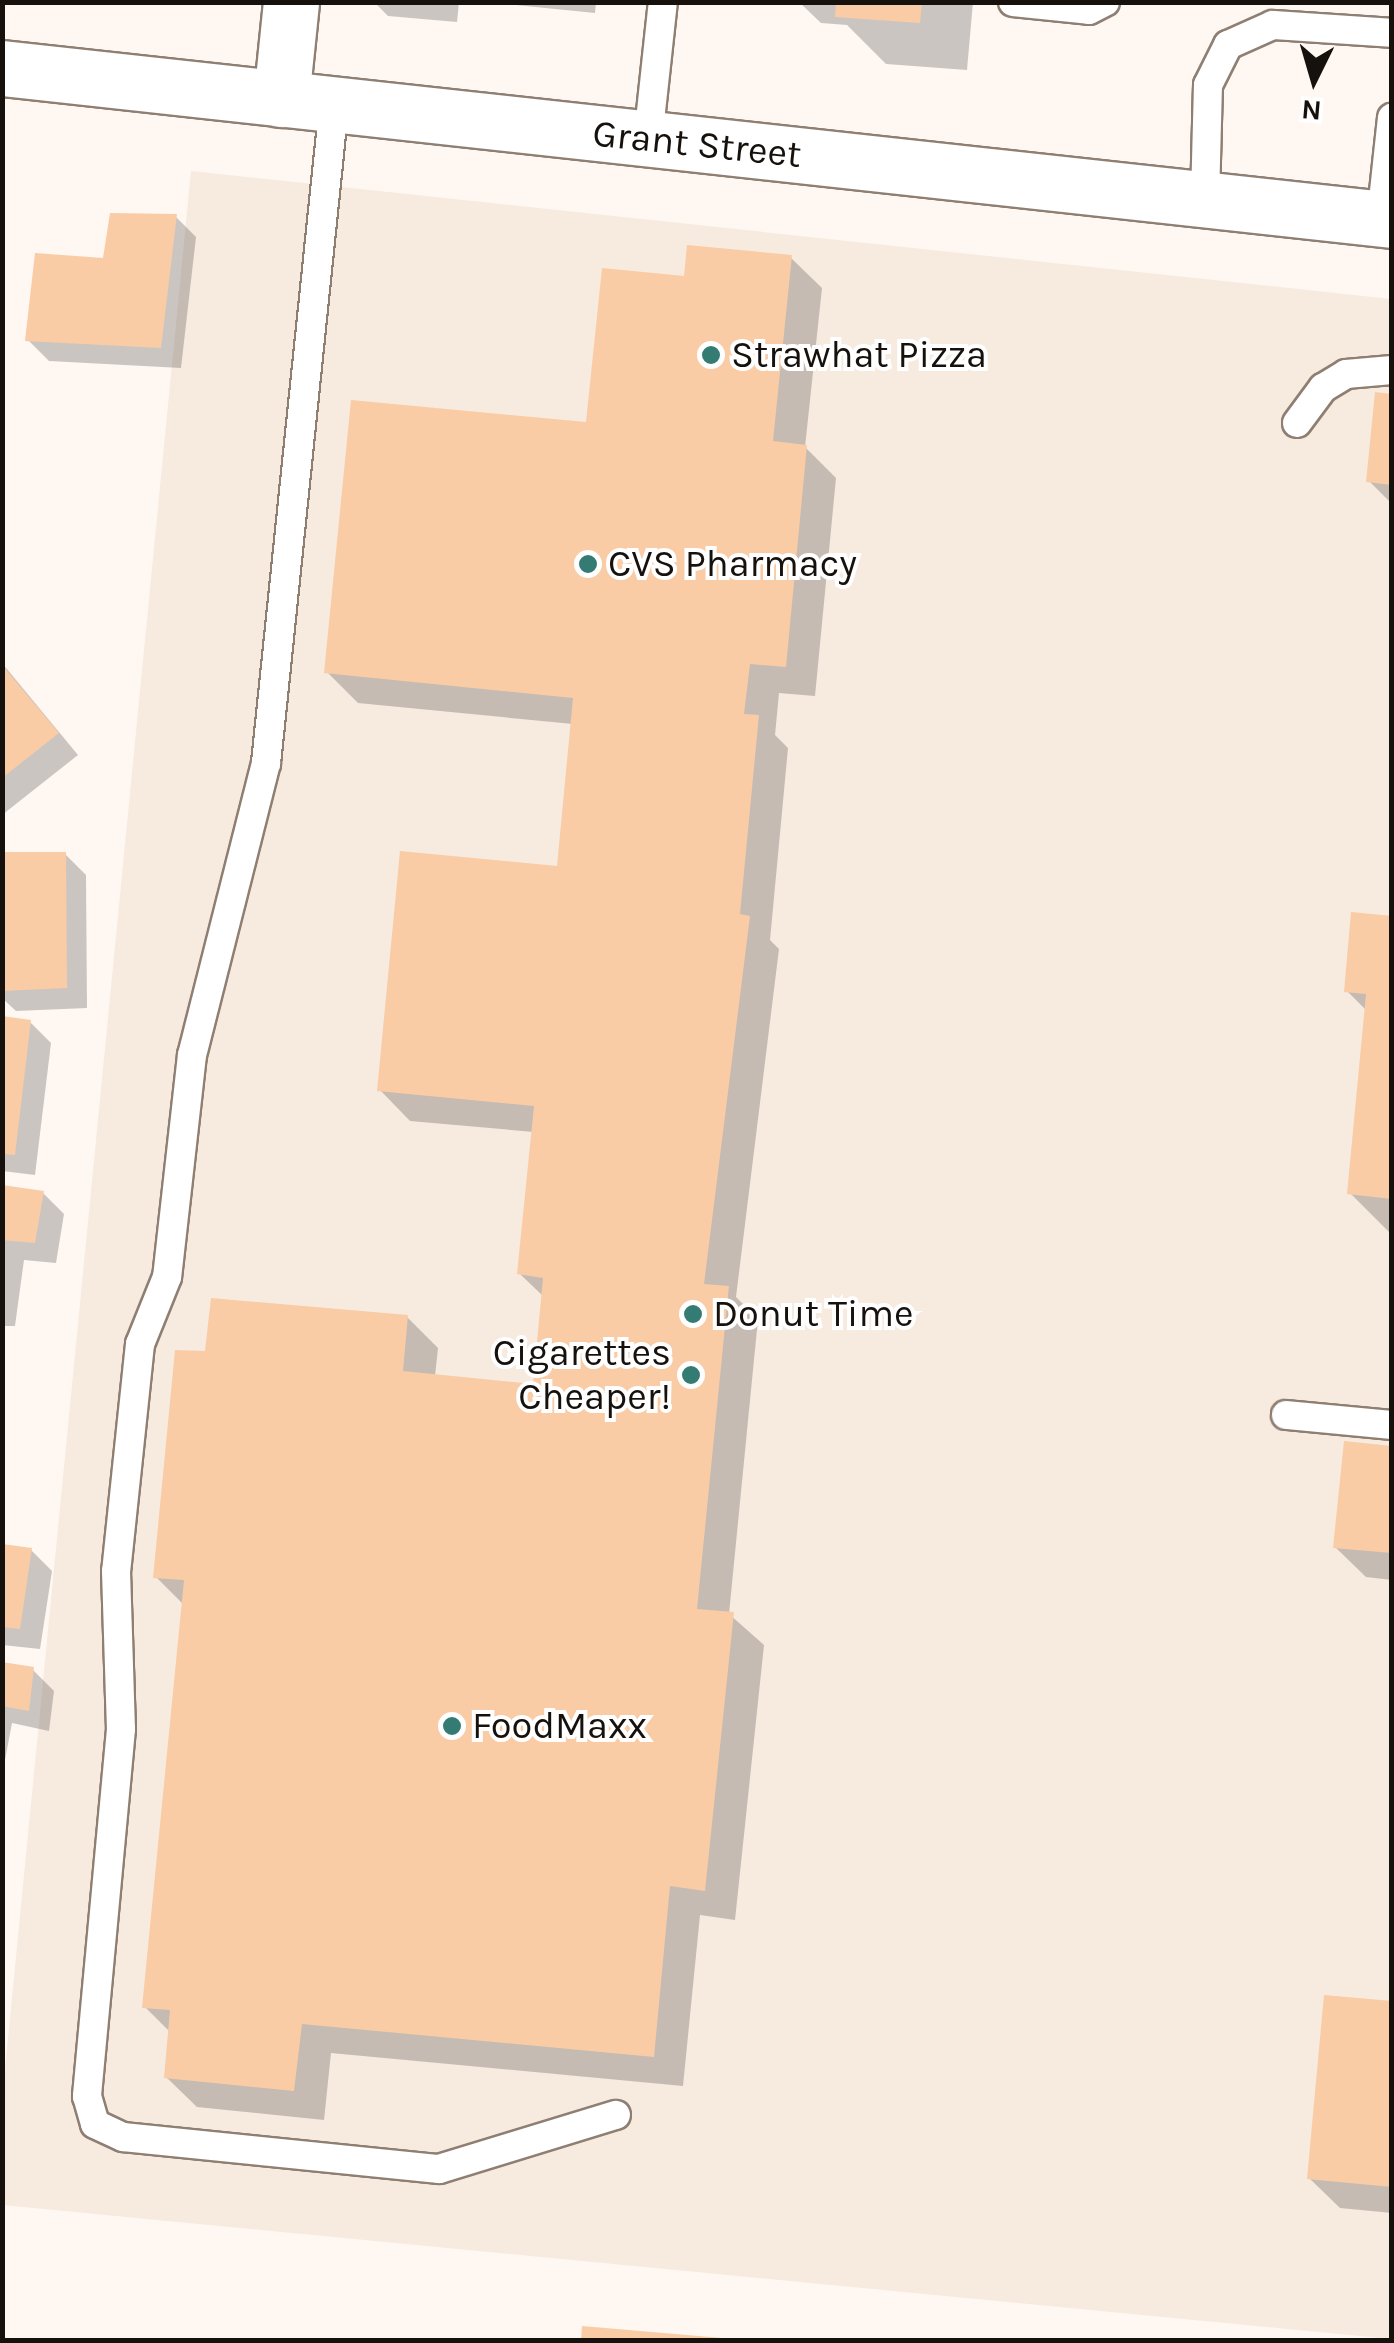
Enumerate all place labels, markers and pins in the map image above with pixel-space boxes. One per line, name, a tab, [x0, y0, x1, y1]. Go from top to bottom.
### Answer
place label: Strawhat Pizza	[731, 332, 987, 378]
marker: Strawhat Pizza	[700, 344, 722, 366]
place label: CVS Pharmacy	[608, 541, 857, 587]
marker: CVS Pharmacy	[577, 553, 599, 575]
place label: Donut Time	[713, 1291, 914, 1337]
marker: Donut Time	[682, 1303, 704, 1325]
place label: Cigarettes Cheaper!	[493, 1330, 671, 1420]
marker: Cigarettes Cheaper!	[680, 1364, 702, 1386]
place label: FoodMaxx	[472, 1703, 647, 1749]
marker: FoodMaxx	[441, 1715, 463, 1737]

